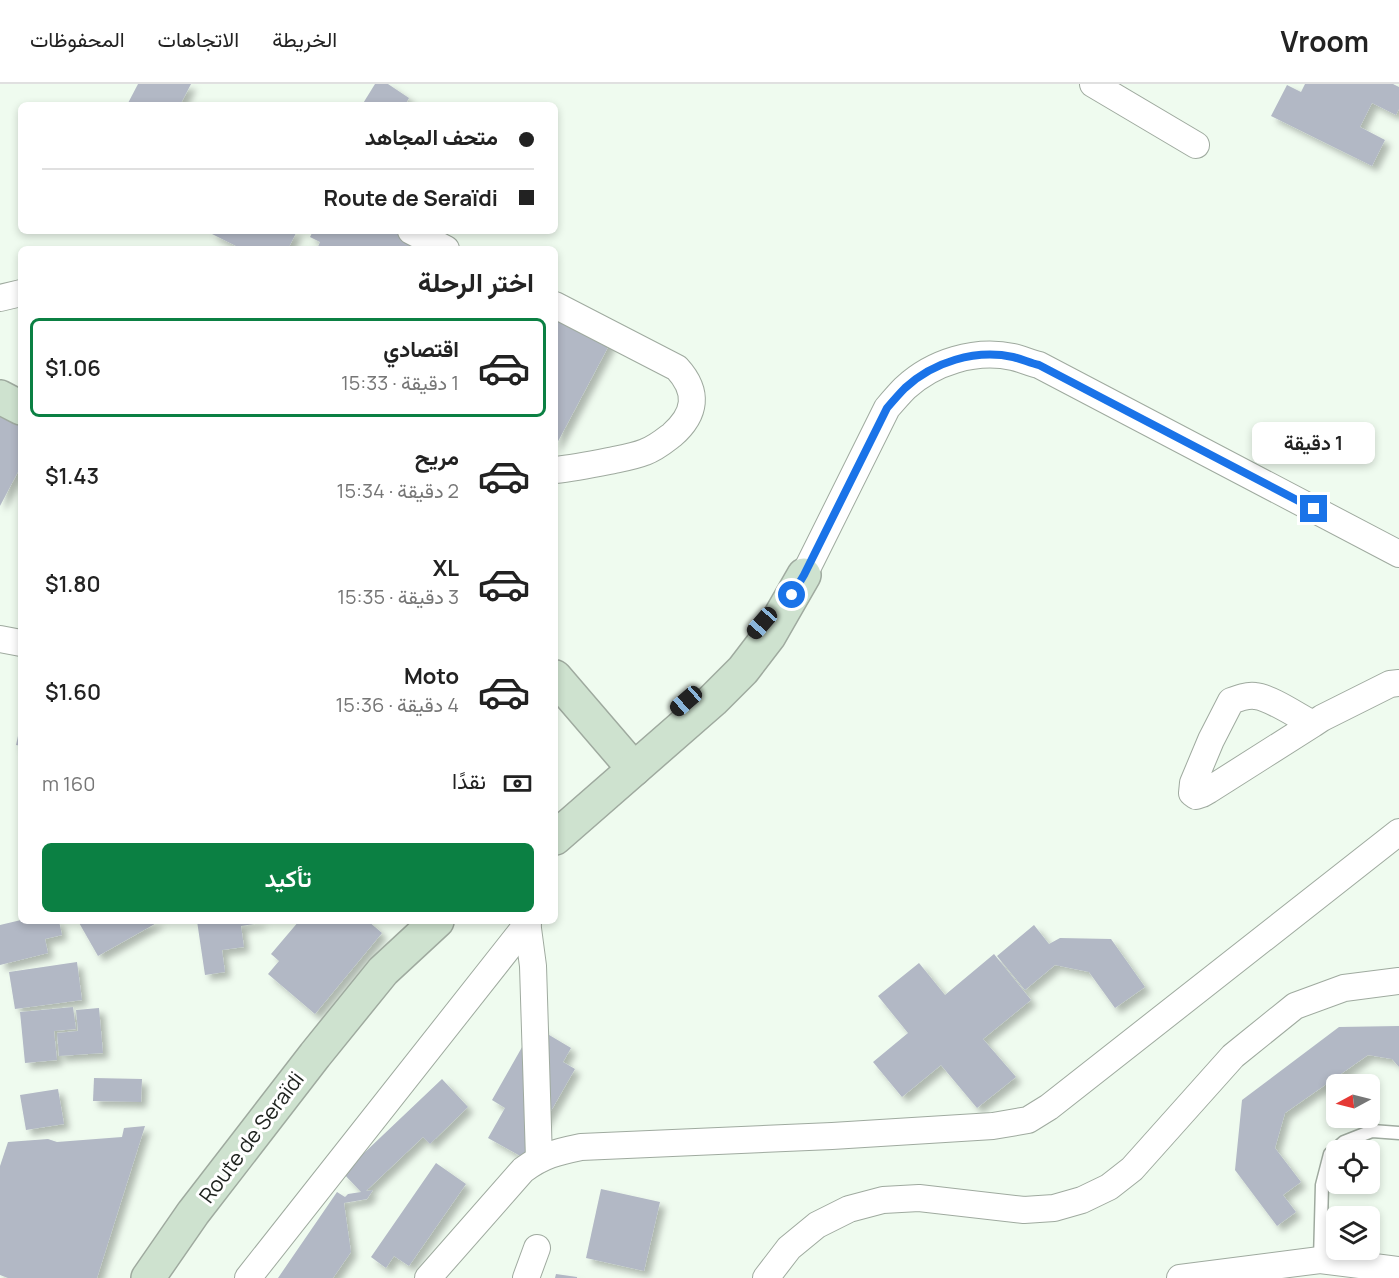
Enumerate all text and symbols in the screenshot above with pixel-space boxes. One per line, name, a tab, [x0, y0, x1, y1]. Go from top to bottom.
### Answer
text: Vroom	[1280, 22, 1369, 60]
text: المحفوظات	[30, 25, 125, 53]
text: الاتجاهات	[158, 25, 239, 53]
text: الخريطة	[272, 25, 337, 53]
text: متحف المجاهد	[365, 122, 498, 152]
text: Route de Seraïdi	[324, 183, 498, 213]
text: اختر الرحلة	[418, 263, 534, 300]
text: اقتصادي	[383, 334, 459, 364]
icon: car	[477, 341, 531, 395]
text: $1.06	[45, 353, 101, 383]
text: 1 دقيقة · 15:33	[341, 369, 459, 396]
callout: 1 دقيقة	[1252, 422, 1376, 464]
text: 1 دقيقة	[1284, 429, 1343, 456]
text: مريح	[415, 442, 459, 472]
icon: car	[477, 449, 531, 503]
text: $1.43	[45, 461, 99, 491]
text: 2 دقيقة · 15:34	[337, 477, 459, 504]
route end	[1300, 495, 1327, 522]
text: XL	[433, 553, 459, 583]
icon: car	[477, 557, 531, 611]
text: $1.80	[45, 569, 101, 599]
route start	[778, 581, 805, 608]
text: 3 دقيقة · 15:35	[337, 583, 459, 610]
car	[743, 604, 781, 642]
text: Moto	[404, 661, 459, 691]
icon: car	[477, 665, 531, 719]
text: $1.60	[45, 677, 101, 707]
car	[667, 682, 705, 720]
text: 4 دقيقة · 15:36	[336, 691, 459, 718]
text: نقدًا	[452, 766, 486, 796]
icon: cash	[501, 767, 534, 800]
text: 160 m	[42, 770, 95, 797]
button: تأكيد	[42, 843, 534, 912]
street label: Route de Seraïdi	[192, 1066, 310, 1208]
north arrow	[1326, 1074, 1380, 1128]
map controls	[1326, 1074, 1380, 1260]
button: locate	[1326, 1140, 1380, 1194]
button: layers	[1326, 1206, 1380, 1260]

